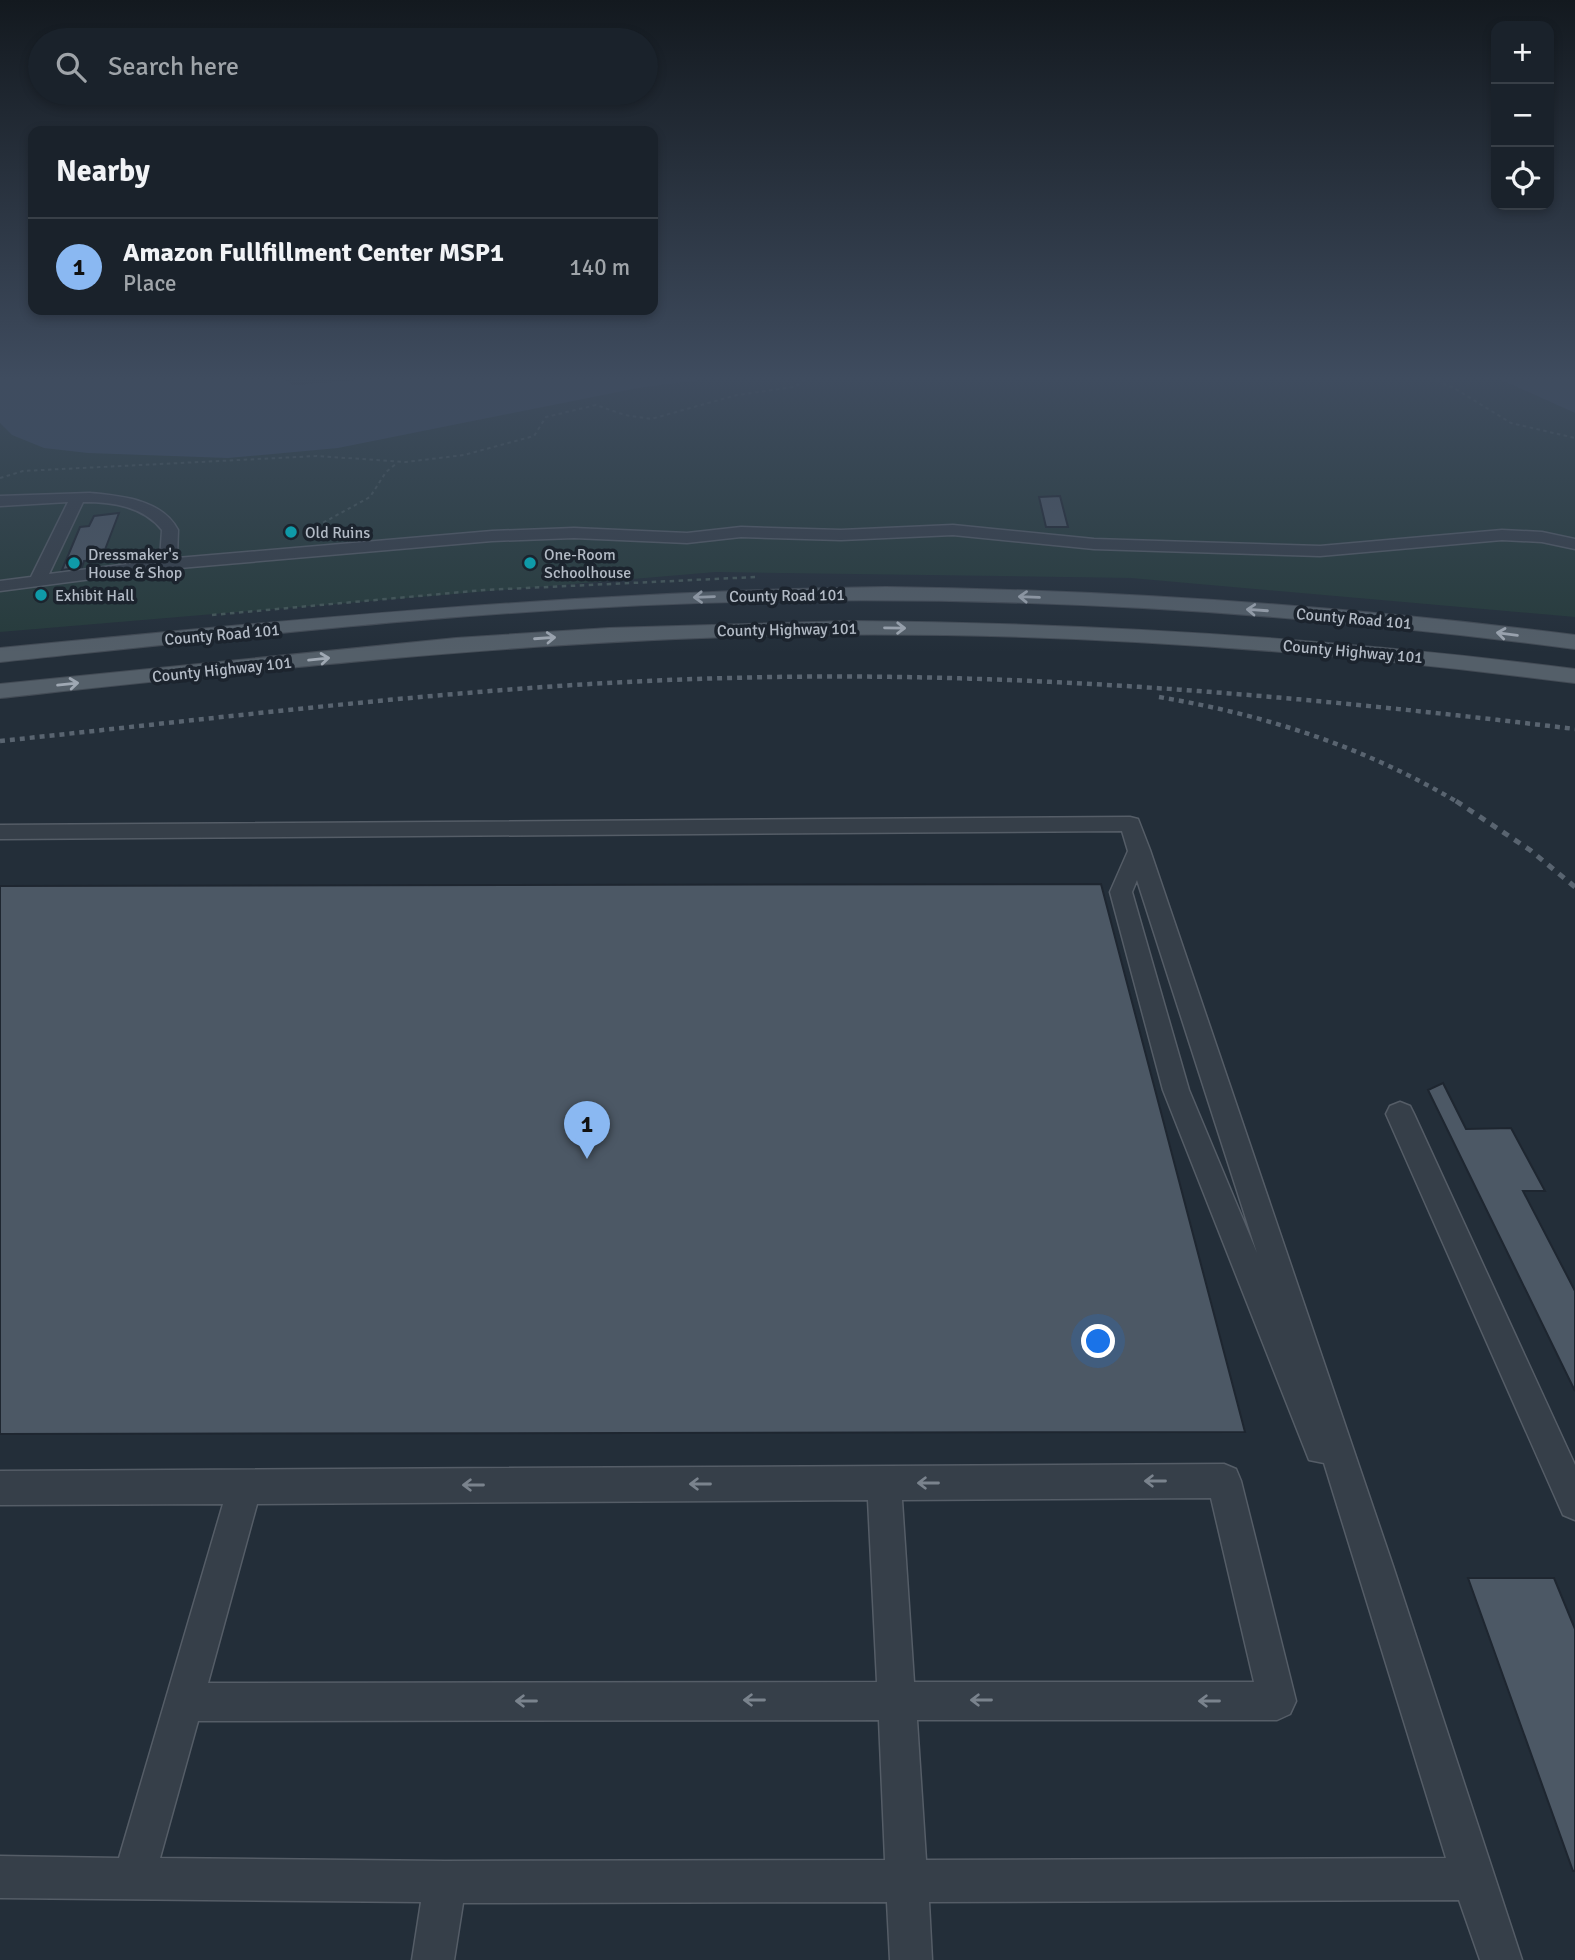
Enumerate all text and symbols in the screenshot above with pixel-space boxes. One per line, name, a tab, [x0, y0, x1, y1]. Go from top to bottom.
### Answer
map controls	[1491, 21, 1554, 210]
button: +	[1491, 21, 1554, 84]
search box	[28, 28, 658, 105]
icon: search	[52, 48, 90, 86]
text: Search here	[108, 51, 239, 83]
button: −	[1491, 84, 1554, 147]
button: locate	[1491, 147, 1554, 210]
text: Nearby	[56, 153, 150, 190]
text: Amazon Fullfillment Center MSP1	[123, 237, 504, 269]
text: 1	[73, 253, 85, 282]
text: 140 m	[569, 253, 630, 282]
text: Place	[123, 269, 177, 298]
place label: Old Ruins	[305, 523, 370, 543]
marker: Old Ruins	[283, 524, 299, 540]
place label: Dressmaker's House & Shop	[88, 545, 182, 583]
place label: One-Room Schoolhouse	[544, 545, 631, 583]
marker: Dressmaker's House & Shop	[66, 555, 82, 571]
marker: One-Room Schoolhouse	[522, 555, 538, 571]
street label: County Road 101	[729, 585, 845, 607]
place label: Exhibit Hall	[55, 586, 135, 606]
marker: Exhibit Hall	[33, 587, 49, 603]
one-way arrow	[1018, 590, 1041, 603]
one-way arrow	[693, 591, 716, 604]
one-way arrow	[1245, 603, 1268, 616]
street label: County Road 101	[1295, 604, 1412, 634]
street label: County Highway 101	[717, 619, 857, 641]
street label: County Road 101	[164, 620, 281, 650]
one-way arrow	[883, 621, 906, 634]
one-way arrow	[1496, 627, 1519, 640]
one-way arrow	[533, 632, 556, 645]
street label: County Highway 101	[1282, 636, 1424, 668]
one-way arrow	[307, 652, 330, 665]
street label: County Highway 101	[151, 653, 293, 687]
one-way arrow	[56, 677, 79, 690]
pin: 1	[564, 1101, 610, 1159]
your location	[1081, 1324, 1115, 1358]
one-way arrow	[1144, 1474, 1167, 1488]
one-way arrow	[917, 1476, 940, 1490]
one-way arrow	[689, 1477, 712, 1491]
one-way arrow	[462, 1479, 485, 1492]
one-way arrow	[742, 1693, 765, 1707]
one-way arrow	[970, 1693, 993, 1707]
one-way arrow	[515, 1694, 538, 1708]
one-way arrow	[1197, 1694, 1220, 1708]

